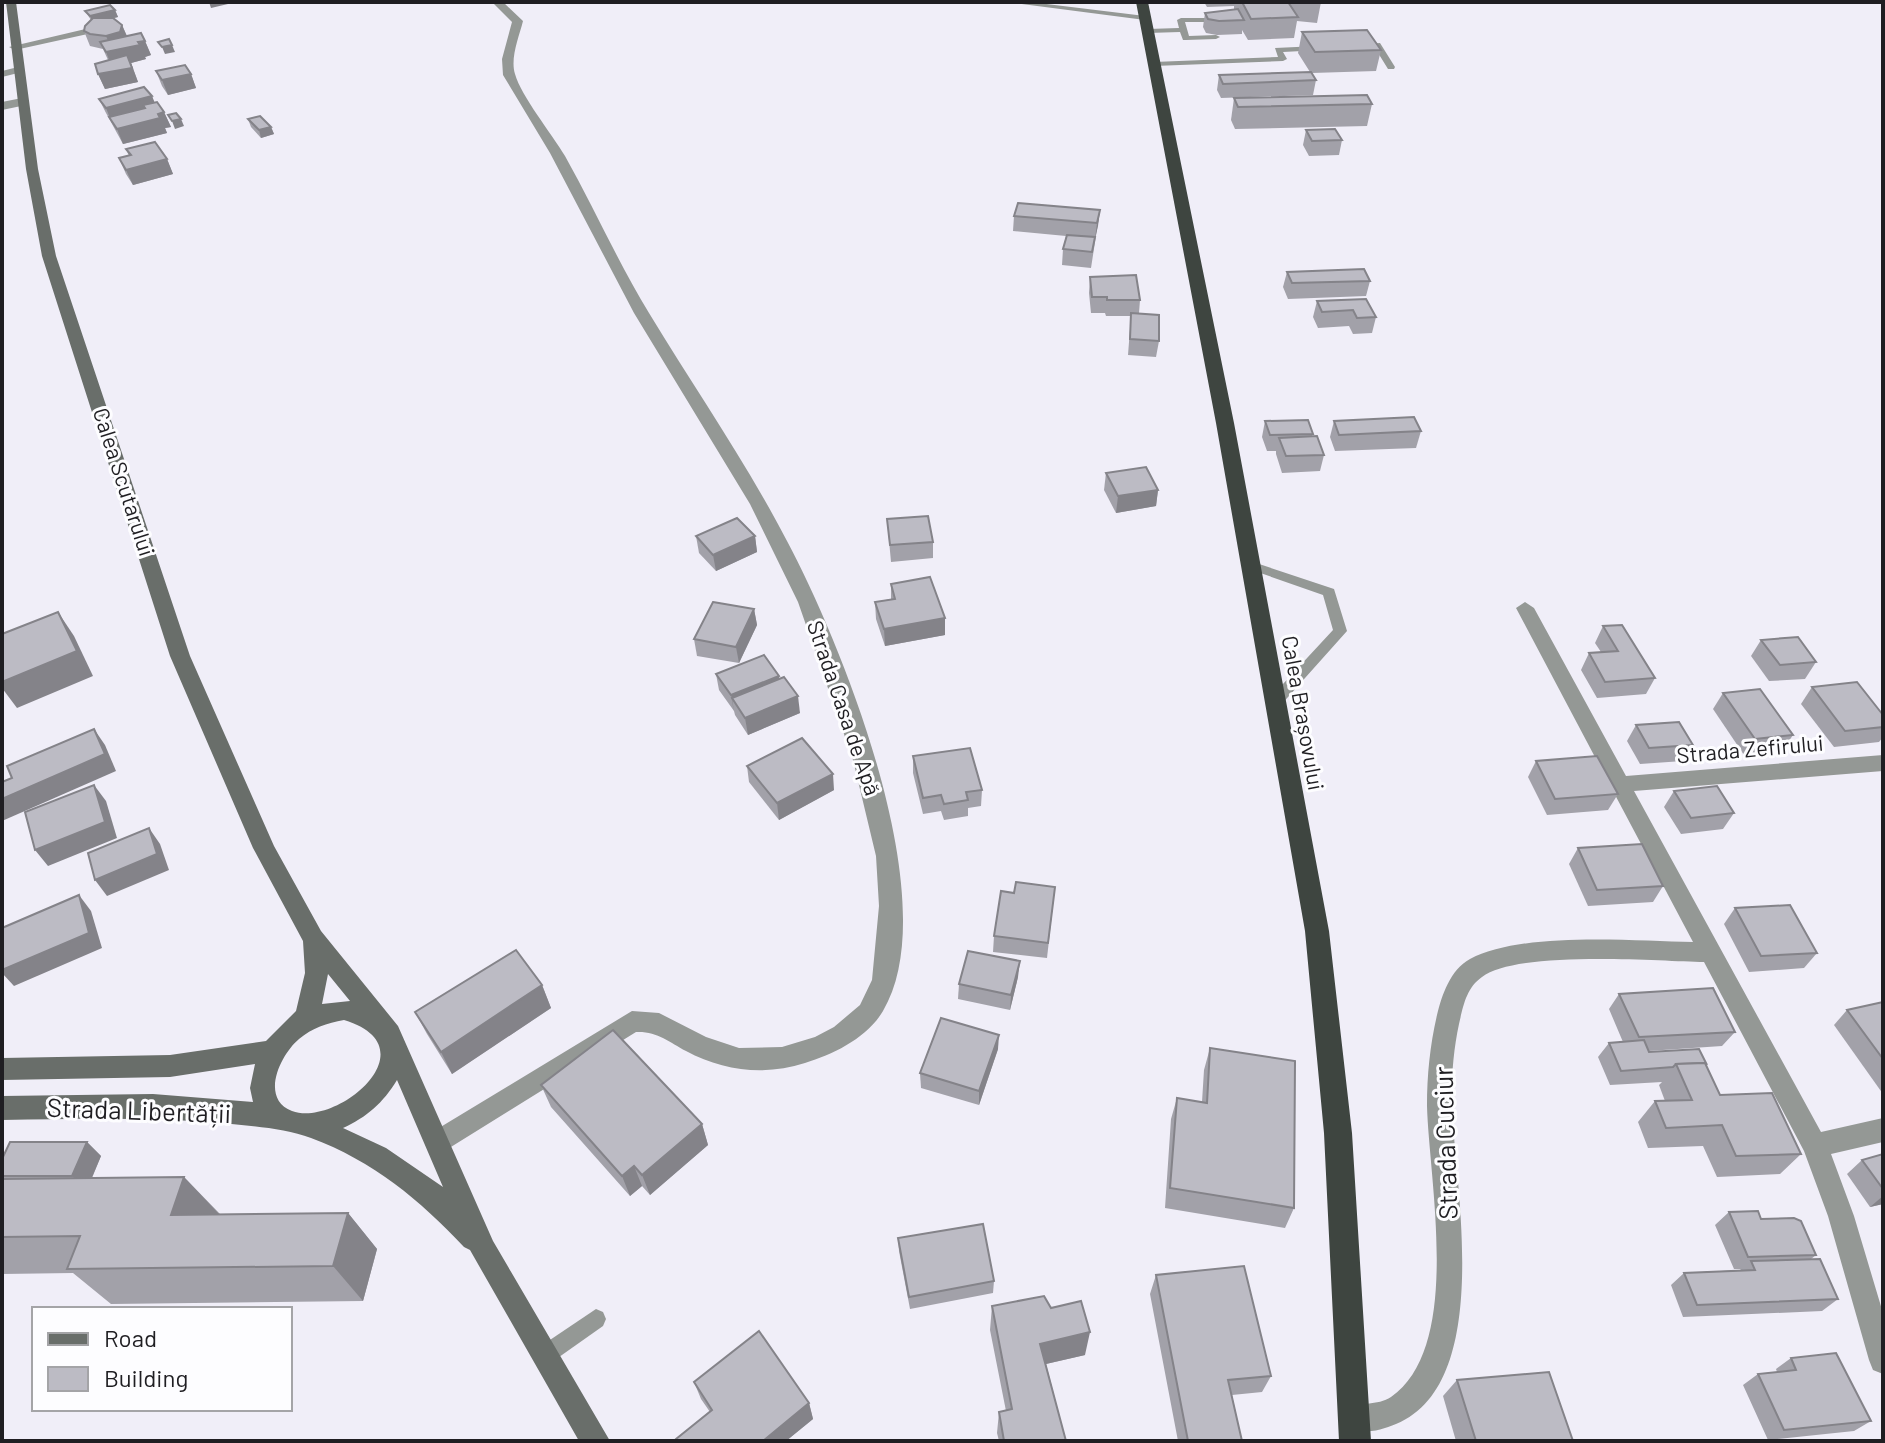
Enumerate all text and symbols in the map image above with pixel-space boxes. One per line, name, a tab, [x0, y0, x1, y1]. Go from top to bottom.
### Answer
street label: Calea Scutarului	[89, 404, 161, 559]
street label: Strada Casa de Apă	[803, 617, 887, 799]
street label: Calea Brașovului	[1278, 633, 1330, 792]
street label: Strada Zefirului	[1675, 729, 1824, 767]
street label: Strada Cuciur	[1426, 1065, 1463, 1220]
street label: Strada Libertății	[46, 1091, 232, 1128]
legend	[32, 1307, 292, 1411]
text: Road	[104, 1323, 157, 1352]
text: Building	[104, 1363, 188, 1392]

